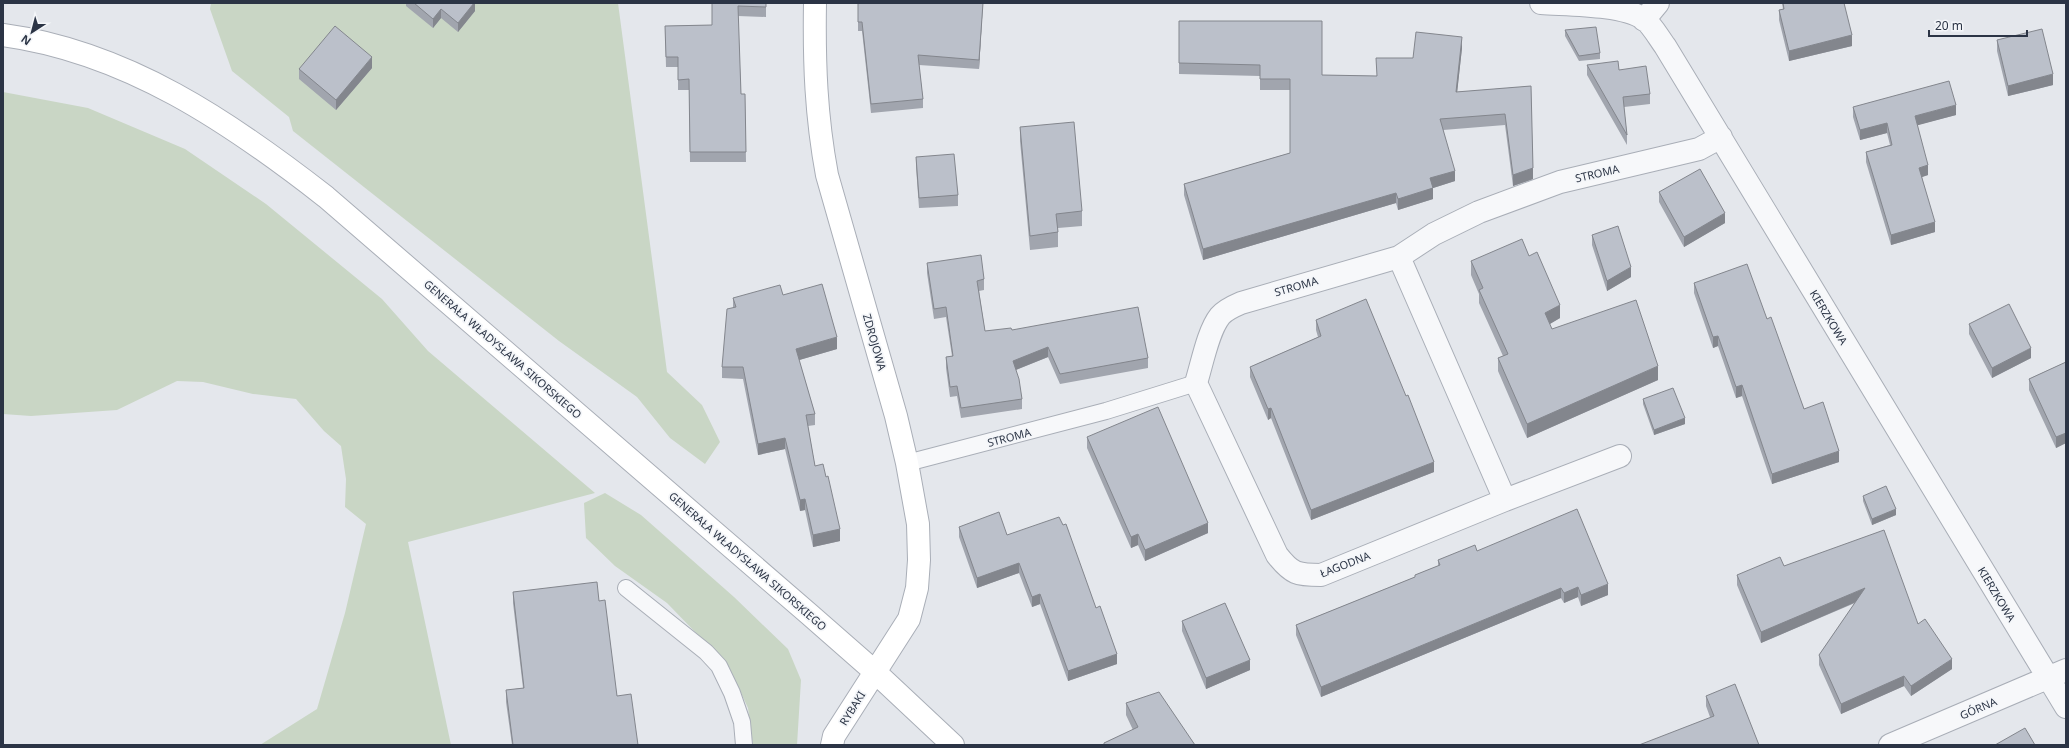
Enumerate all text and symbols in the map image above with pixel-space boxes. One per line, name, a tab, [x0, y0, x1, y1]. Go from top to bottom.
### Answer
north arrow	[12, 12, 52, 52]
scale bar	[1929, 12, 2027, 38]
text: 20 m	[1935, 17, 1963, 34]
text: N	[18, 32, 34, 49]
street label: STROMA	[1574, 160, 1621, 185]
street label: STROMA	[1272, 272, 1320, 299]
street label: GENERAŁA WŁADYSŁAWA SIKORSKIEGO	[421, 276, 585, 422]
street label: KIERZKOWA	[1807, 287, 1852, 348]
street label: ZDROJOWA	[860, 312, 890, 373]
street label: STROMA	[986, 424, 1033, 450]
street label: GENERAŁA WŁADYSŁAWA SIKORSKIEGO	[666, 488, 830, 634]
street label: ŁAGODNA	[1318, 547, 1373, 580]
street label: KIERZKOWA	[1975, 564, 2020, 625]
street label: RYBAKI	[836, 688, 869, 728]
street label: GÓRNA	[1957, 693, 2000, 722]

